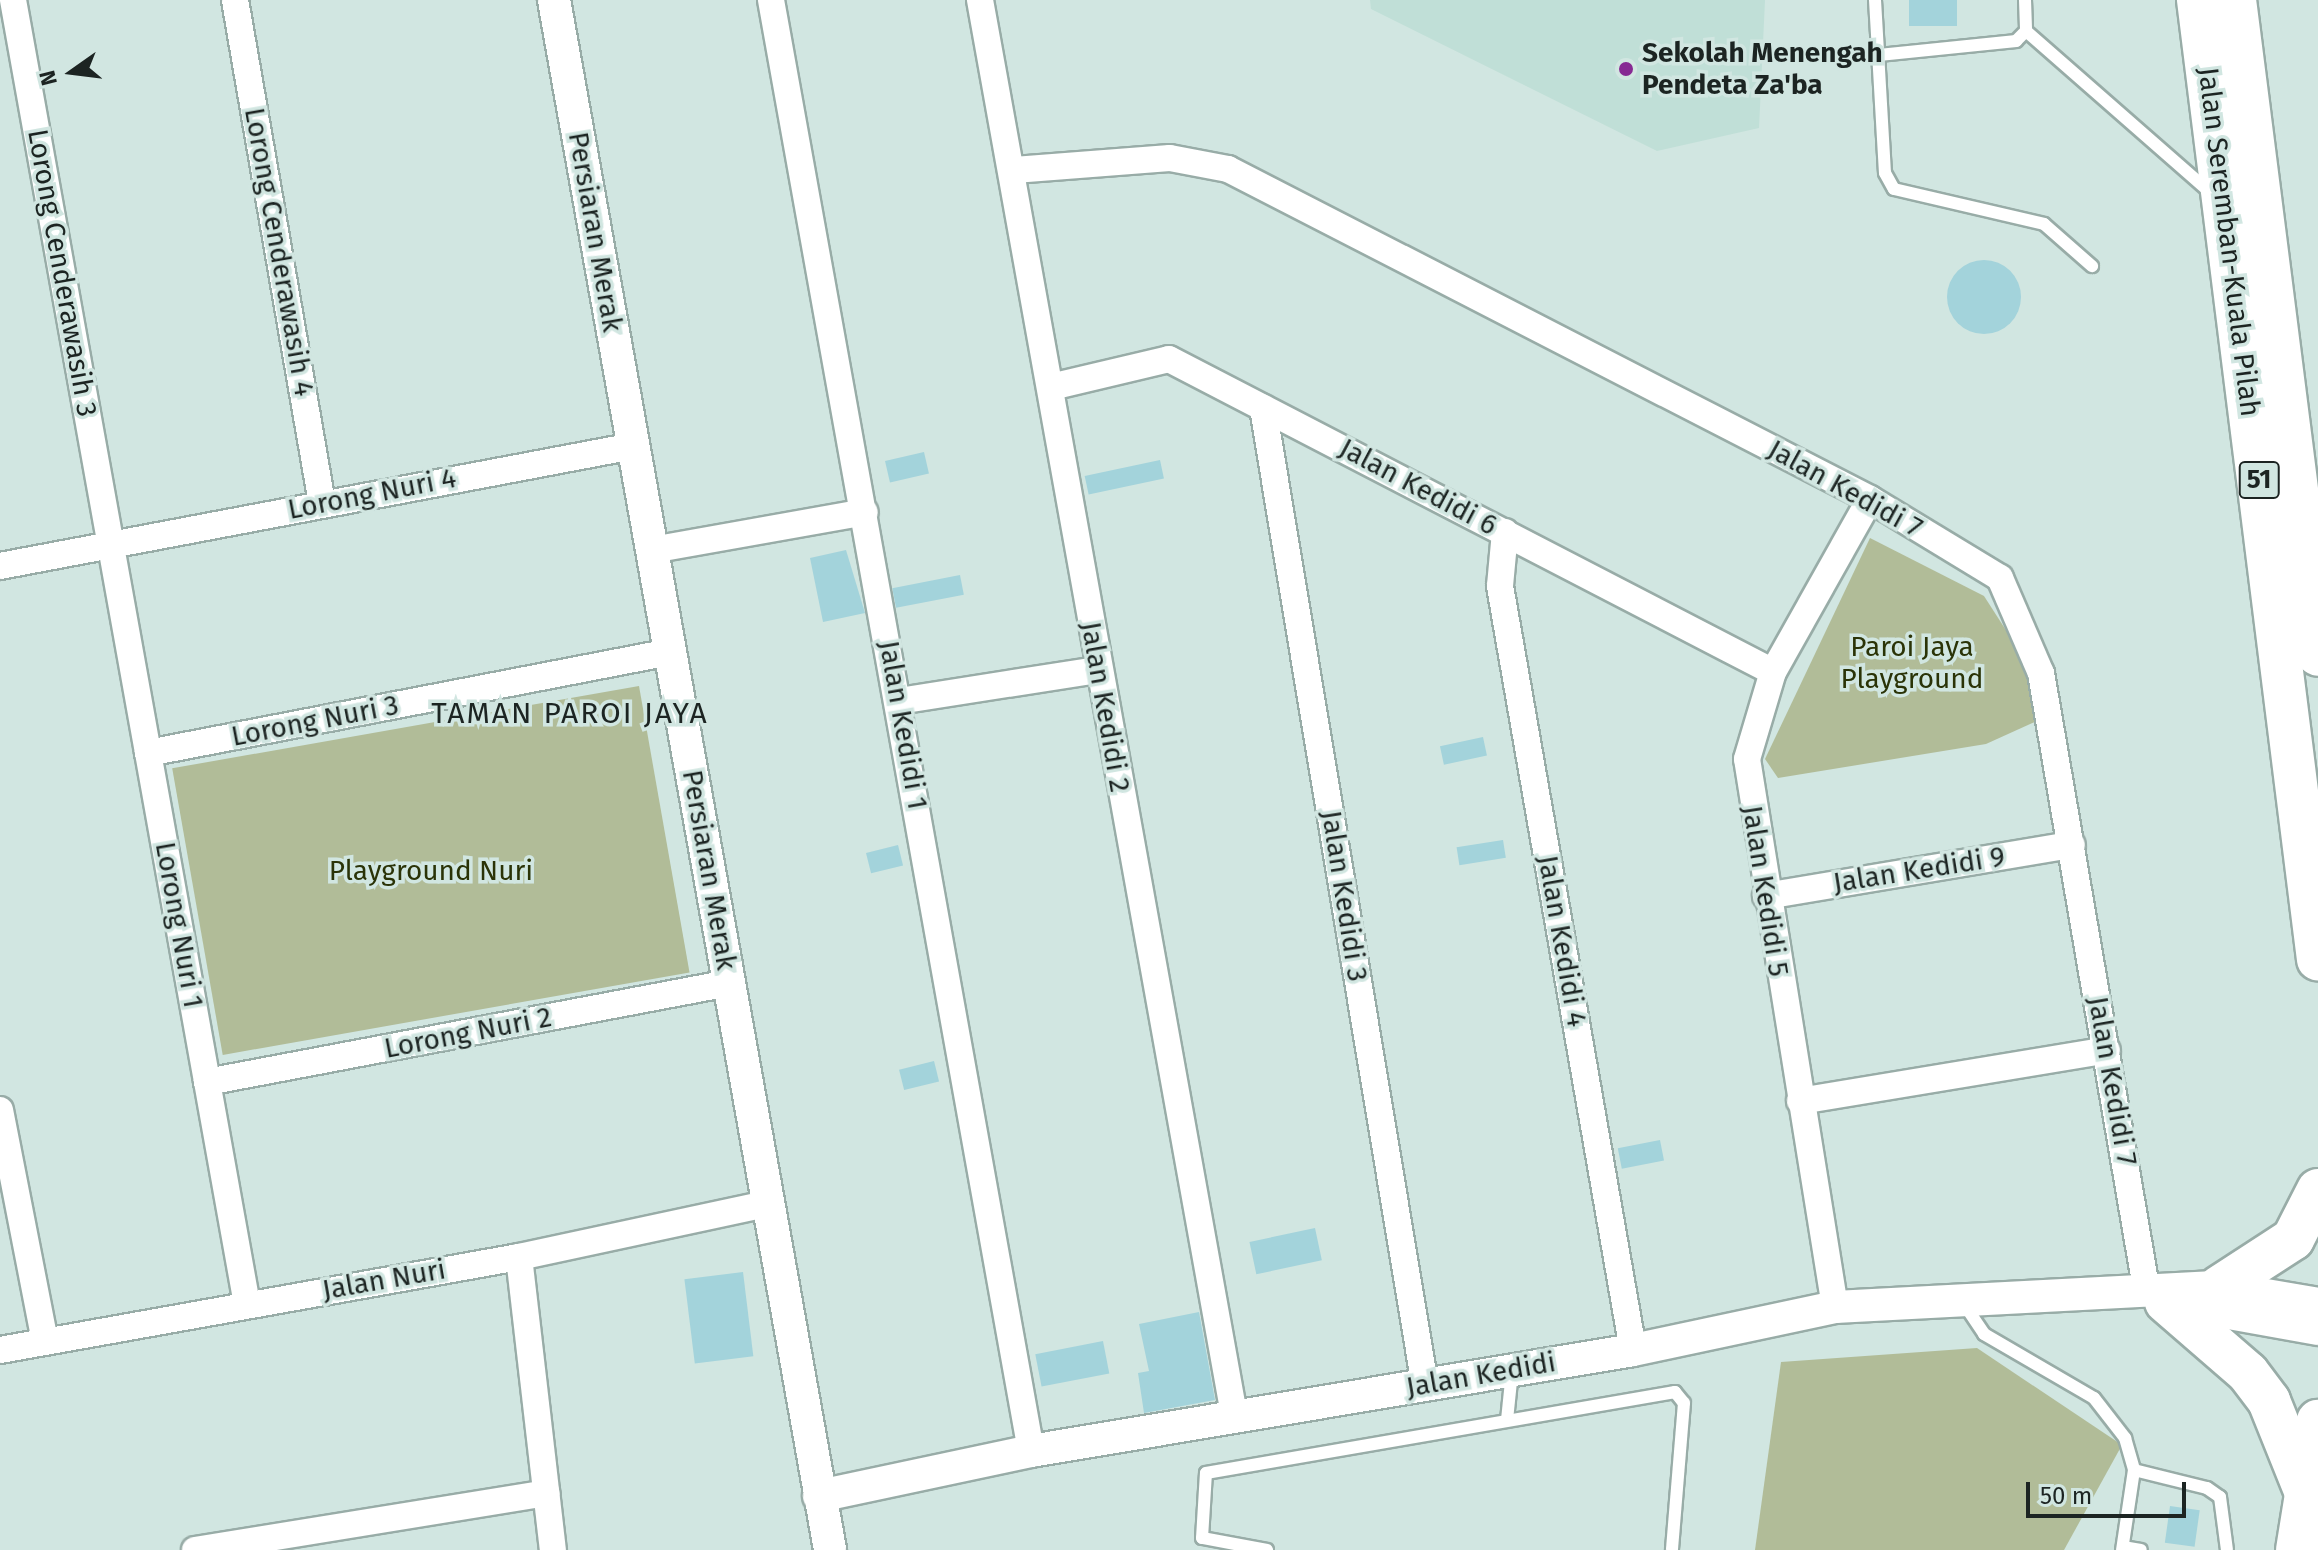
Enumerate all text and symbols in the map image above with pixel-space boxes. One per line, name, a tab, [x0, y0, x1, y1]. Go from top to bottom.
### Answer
north arrow	[32, 32, 112, 112]
place label: Sekolah Menengah Pendeta Za'ba	[1642, 36, 1883, 102]
marker: Sekolah Menengah Pendeta Za'ba	[1617, 60, 1635, 78]
street label: Jalan Seremban-Kuala Pilah	[2191, 65, 2267, 419]
text: N	[33, 68, 63, 88]
street label: Lorong Cenderawasih 4	[237, 105, 321, 399]
street label: Lorong Cenderawasih 3	[20, 127, 104, 419]
street label: Persiaran Merak	[561, 129, 629, 335]
street label: Jalan Kedidi 6	[1333, 431, 1503, 543]
street label: Jalan Kedidi 7	[1762, 433, 1928, 545]
road number: 51	[2237, 458, 2281, 502]
street label: Lorong Nuri 4	[285, 461, 459, 527]
street label: Jalan Kedidi 2	[1073, 619, 1137, 795]
park label: Paroi Jaya Playground	[1841, 630, 1983, 696]
street label: Jalan Kedidi 1	[872, 638, 934, 812]
street label: Lorong Nuri 3	[228, 688, 402, 754]
district label: TAMAN PAROI JAYA	[431, 695, 709, 731]
street label: Persiaran Merak	[675, 767, 743, 973]
street label: Jalan Kedidi 5	[1735, 803, 1795, 979]
street label: Jalan Kedidi 3	[1314, 808, 1374, 984]
street label: Lorong Nuri 1	[148, 839, 210, 1011]
street label: Jalan Kedidi 9	[1831, 840, 2007, 900]
street label: Jalan Kedidi 4	[1530, 853, 1594, 1029]
park label: Playground Nuri	[329, 854, 533, 888]
street label: Jalan Kedidi 7	[2081, 994, 2143, 1168]
street label: Lorong Nuri 2	[381, 1000, 555, 1066]
street label: Jalan Nuri	[320, 1253, 448, 1307]
street label: Jalan Kedidi	[1404, 1345, 1558, 1405]
scale bar	[2030, 1466, 2190, 1516]
text: 50 m	[2040, 1482, 2092, 1510]

